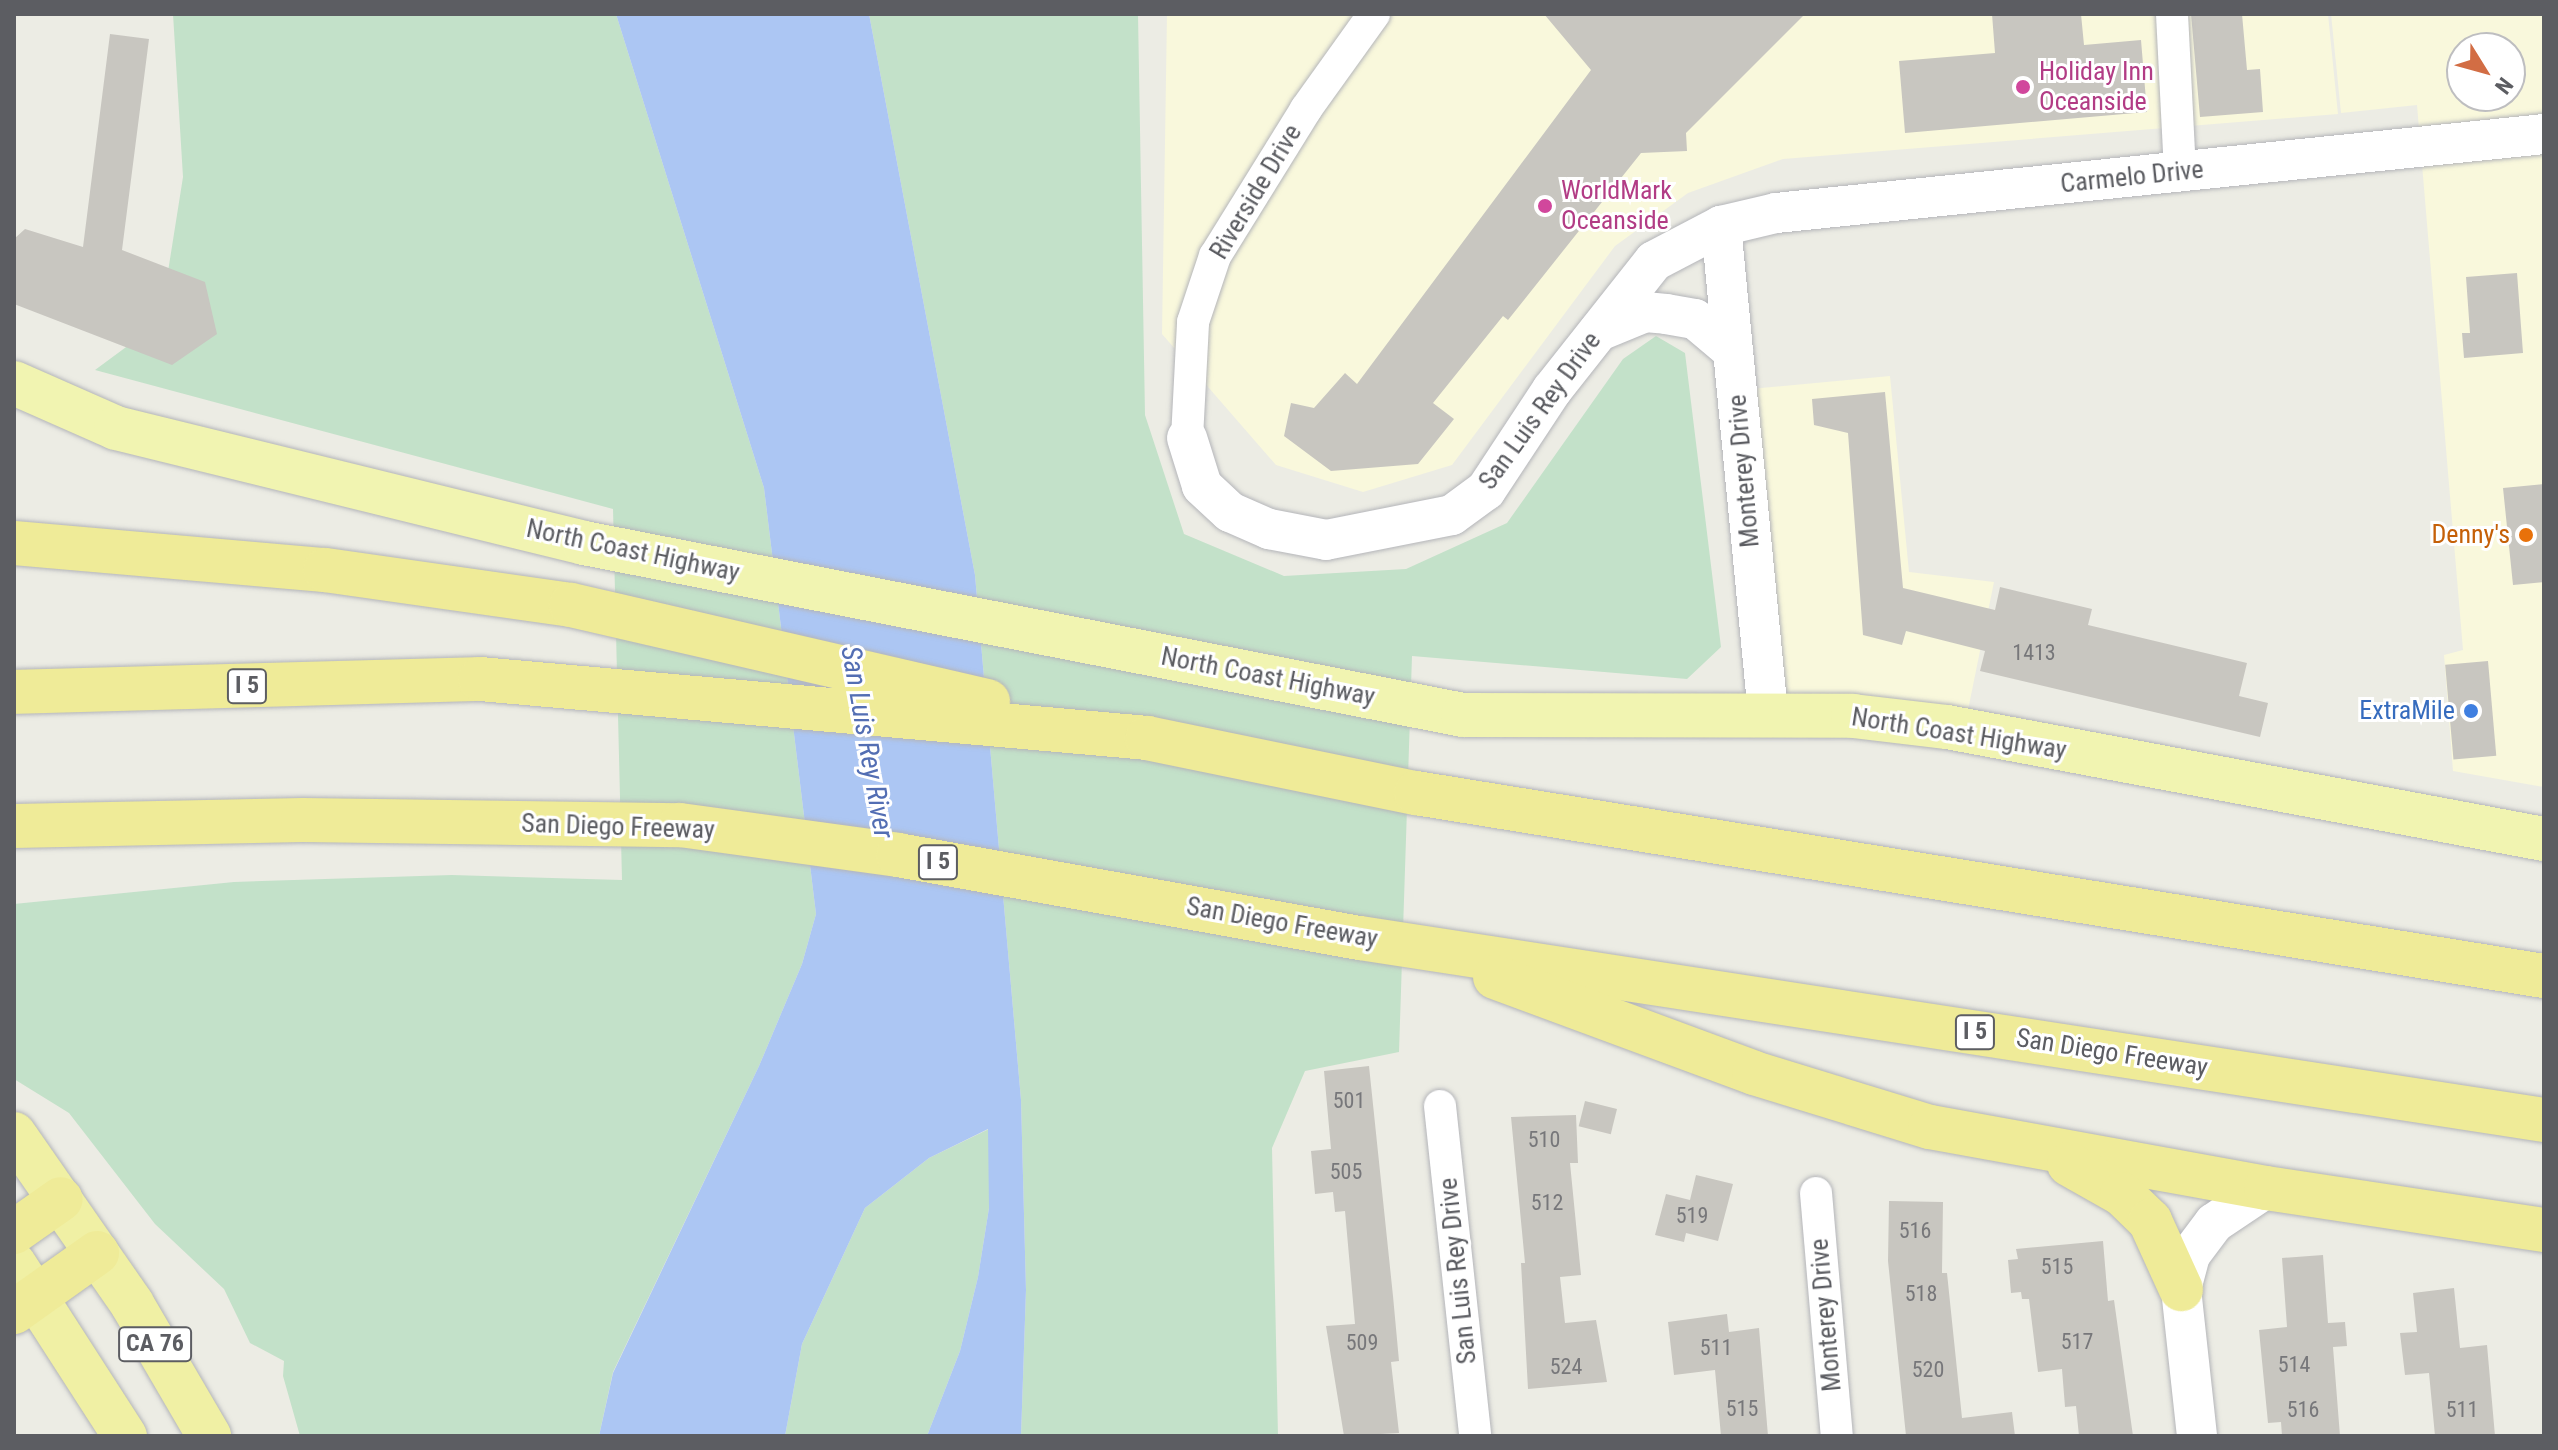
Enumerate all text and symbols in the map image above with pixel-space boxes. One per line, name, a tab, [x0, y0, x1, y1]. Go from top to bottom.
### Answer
north arrow	[2446, 32, 2526, 112]
place label: Holiday Inn Oceanside	[2039, 56, 2154, 118]
text: N	[2490, 73, 2518, 98]
marker: Holiday Inn Oceanside	[2014, 78, 2032, 96]
street label: Riverside Drive	[1204, 119, 1308, 265]
street label: Carmelo Drive	[2059, 154, 2205, 200]
place label: WorldMark Oceanside	[1561, 175, 1672, 236]
marker: WorldMark Oceanside	[1536, 197, 1554, 215]
street label: San Luis Rey Drive	[1472, 326, 1608, 496]
street label: Monterey Drive	[1722, 393, 1766, 549]
street label: North Coast Highway	[524, 513, 742, 589]
place label: Denny's	[2431, 519, 2510, 551]
marker: Denny's	[2517, 526, 2535, 544]
house number: 1413	[2012, 640, 2056, 666]
street label: North Coast Highway	[1158, 641, 1378, 713]
water label: San Luis Rey River	[834, 643, 900, 841]
road number: I 5	[225, 666, 269, 706]
place label: ExtraMile	[2359, 695, 2455, 727]
street label: North Coast Highway	[1849, 702, 2069, 766]
marker: ExtraMile	[2462, 702, 2480, 720]
street label: San Diego Freeway	[521, 808, 715, 846]
road number: I 5	[916, 842, 960, 882]
street label: San Diego Freeway	[1184, 891, 1380, 955]
road number: I 5	[1953, 1012, 1997, 1052]
street label: San Diego Freeway	[2014, 1022, 2210, 1084]
house number: 501	[1333, 1088, 1365, 1114]
house number: 510	[1528, 1127, 1560, 1153]
house number: 505	[1330, 1159, 1362, 1185]
street label: San Luis Rey Drive	[1433, 1176, 1483, 1366]
house number: 512	[1531, 1190, 1563, 1216]
house number: 519	[1676, 1203, 1708, 1229]
house number: 516	[1899, 1218, 1931, 1244]
street label: Monterey Drive	[1804, 1237, 1848, 1393]
house number: 515	[2041, 1254, 2073, 1280]
house number: 518	[1905, 1281, 1937, 1307]
road number: CA 76	[117, 1324, 193, 1364]
house number: 517	[2061, 1329, 2093, 1355]
house number: 509	[1346, 1330, 1378, 1356]
house number: 511	[1700, 1335, 1732, 1361]
house number: 514	[2278, 1352, 2310, 1378]
house number: 524	[1550, 1354, 1582, 1380]
house number: 520	[1912, 1357, 1944, 1383]
house number: 515	[1726, 1396, 1758, 1422]
house number: 516	[2287, 1397, 2319, 1423]
house number: 511	[2446, 1397, 2478, 1423]

